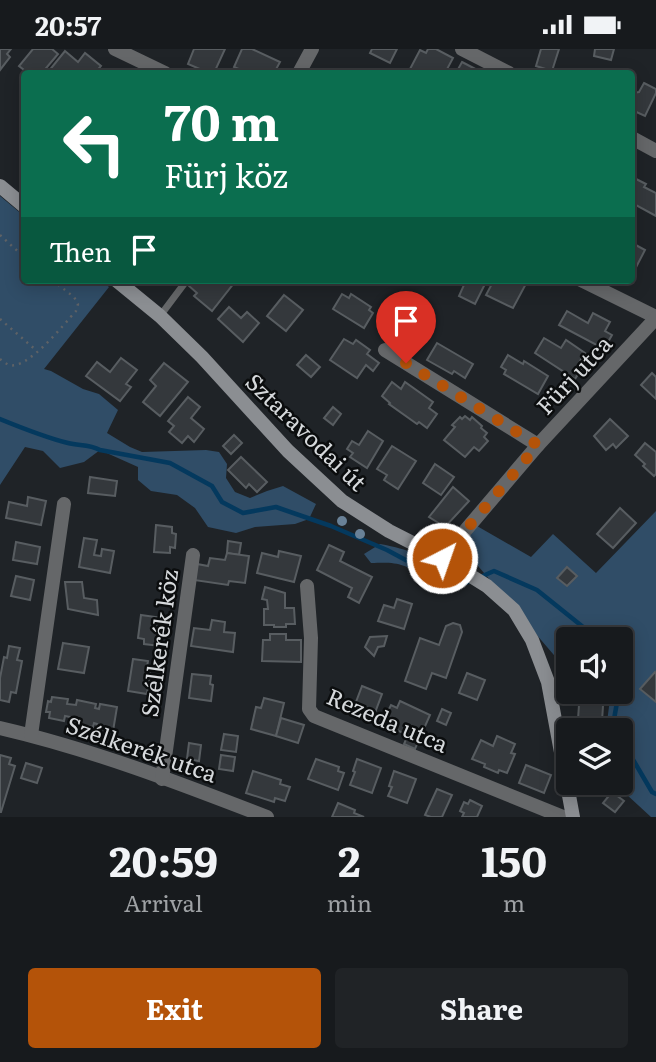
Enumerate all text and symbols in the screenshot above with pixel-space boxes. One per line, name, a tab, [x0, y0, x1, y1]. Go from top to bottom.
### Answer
text: 20:57	[35, 5, 101, 44]
text: 70 m	[164, 83, 279, 156]
icon: left	[49, 98, 140, 189]
text: Fürj köz	[164, 150, 288, 198]
text: Then	[49, 231, 111, 270]
icon: arrive	[125, 231, 163, 269]
pin	[376, 291, 436, 363]
icon: arrive	[387, 302, 425, 340]
street label: Fürj utca	[527, 326, 619, 421]
street label: Sztaravodai út	[239, 364, 376, 498]
position arrow	[405, 521, 479, 595]
street label: Szélkerék köz	[131, 567, 185, 719]
map controls	[556, 627, 633, 795]
button: sound	[556, 627, 633, 704]
street label: Rezeda utca	[322, 678, 455, 760]
street label: Szélkerék utca	[62, 706, 223, 790]
button: layers	[556, 718, 633, 795]
text: 20:59	[109, 828, 218, 890]
text: 2	[338, 828, 361, 890]
text: 150	[481, 828, 547, 890]
text: Arrival	[124, 885, 203, 919]
text: min	[327, 885, 372, 919]
text: m	[503, 885, 525, 919]
button: Exit	[28, 968, 321, 1048]
button: Share	[335, 968, 628, 1048]

